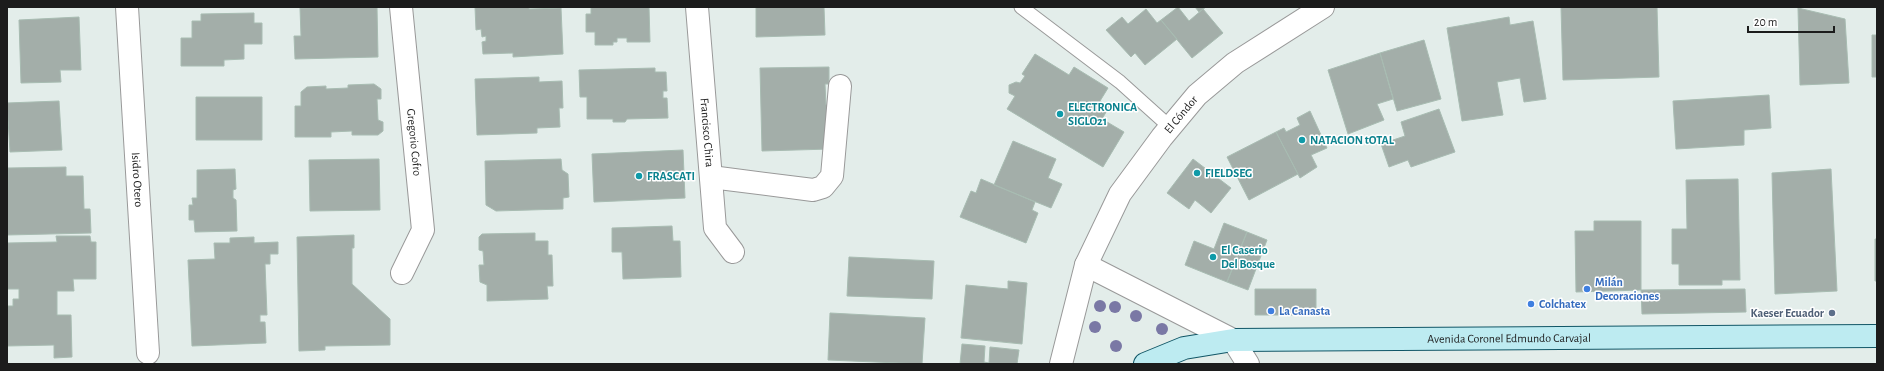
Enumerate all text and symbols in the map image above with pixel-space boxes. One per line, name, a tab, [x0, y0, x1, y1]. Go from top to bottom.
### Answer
scale bar	[1748, 8, 1834, 34]
text: 20 m	[1754, 16, 1777, 28]
street label: El Cóndor	[1162, 93, 1200, 135]
street label: Francisco Chira	[698, 98, 716, 168]
place label: ELECTRONICA SIGLO21	[1068, 101, 1138, 127]
street label: Gregorio Cofro	[405, 108, 424, 177]
marker: ELECTRONICA SIGLO21	[1055, 109, 1065, 119]
place label: NATACION tOTAL	[1310, 134, 1395, 146]
marker: NATACION tOTAL	[1297, 135, 1307, 145]
street label: Isidro Otero	[130, 152, 145, 208]
place label: FIELDSEG	[1205, 167, 1252, 179]
marker: FIELDSEG	[1192, 168, 1202, 178]
place label: FRASCATI	[647, 170, 695, 182]
marker: FRASCATI	[634, 171, 644, 181]
place label: El Caserio Del Bosque	[1221, 244, 1275, 270]
marker: El Caserio Del Bosque	[1208, 252, 1218, 262]
place label: Milán Decoraciones	[1595, 276, 1659, 302]
marker: Milán Decoraciones	[1582, 284, 1592, 294]
place label: Colchatex	[1539, 298, 1586, 310]
marker: Colchatex	[1526, 299, 1536, 309]
place label: La Canasta	[1279, 305, 1330, 317]
marker: La Canasta	[1266, 306, 1276, 316]
place label: Kaeser Ecuador	[1751, 307, 1825, 319]
marker: Kaeser Ecuador	[1827, 308, 1837, 318]
street label: Avenida Coronel Edmundo Carvajal	[1427, 332, 1591, 345]

